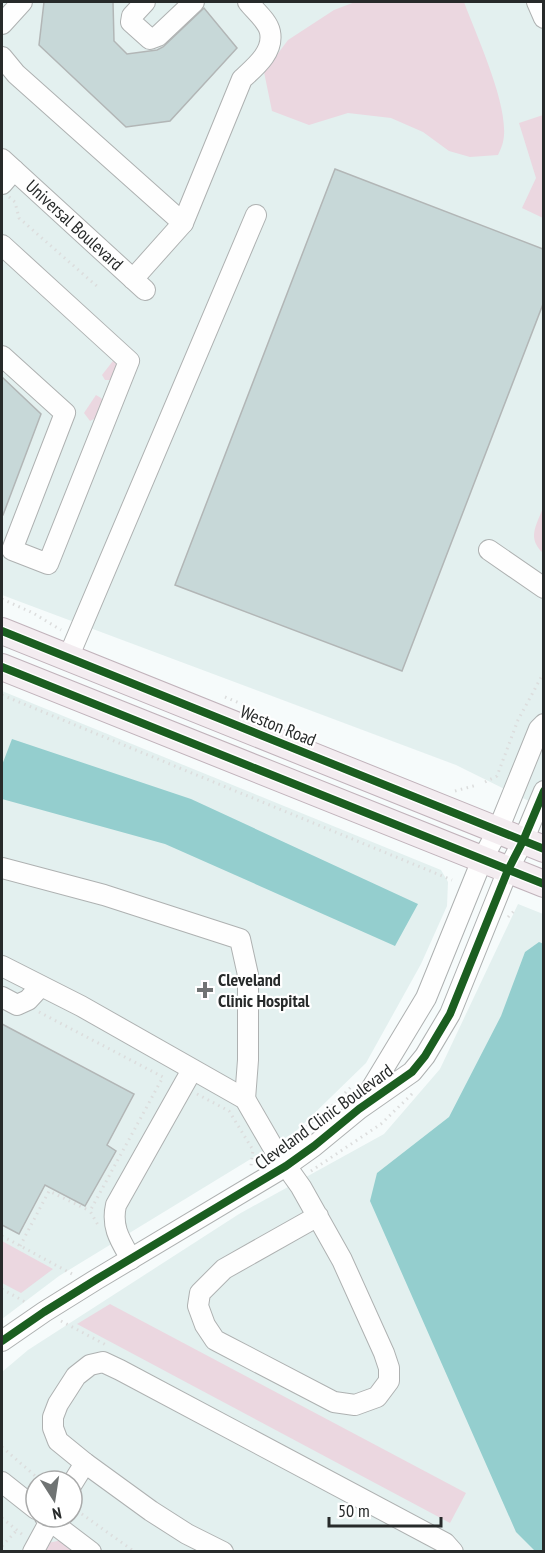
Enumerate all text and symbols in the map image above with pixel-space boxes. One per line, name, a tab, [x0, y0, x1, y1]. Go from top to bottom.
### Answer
street label: Universal Boulevard	[21, 174, 128, 275]
street label: Weston Road	[237, 700, 320, 751]
place label: Cleveland Clinic Hospital	[218, 968, 310, 1012]
marker: Cleveland Clinic Hospital	[196, 981, 214, 999]
street label: Cleveland Clinic Boulevard	[250, 1059, 397, 1174]
north arrow	[24, 1469, 84, 1529]
scale bar	[329, 1490, 442, 1528]
text: 50 m	[338, 1499, 370, 1522]
text: N	[51, 1503, 63, 1524]

